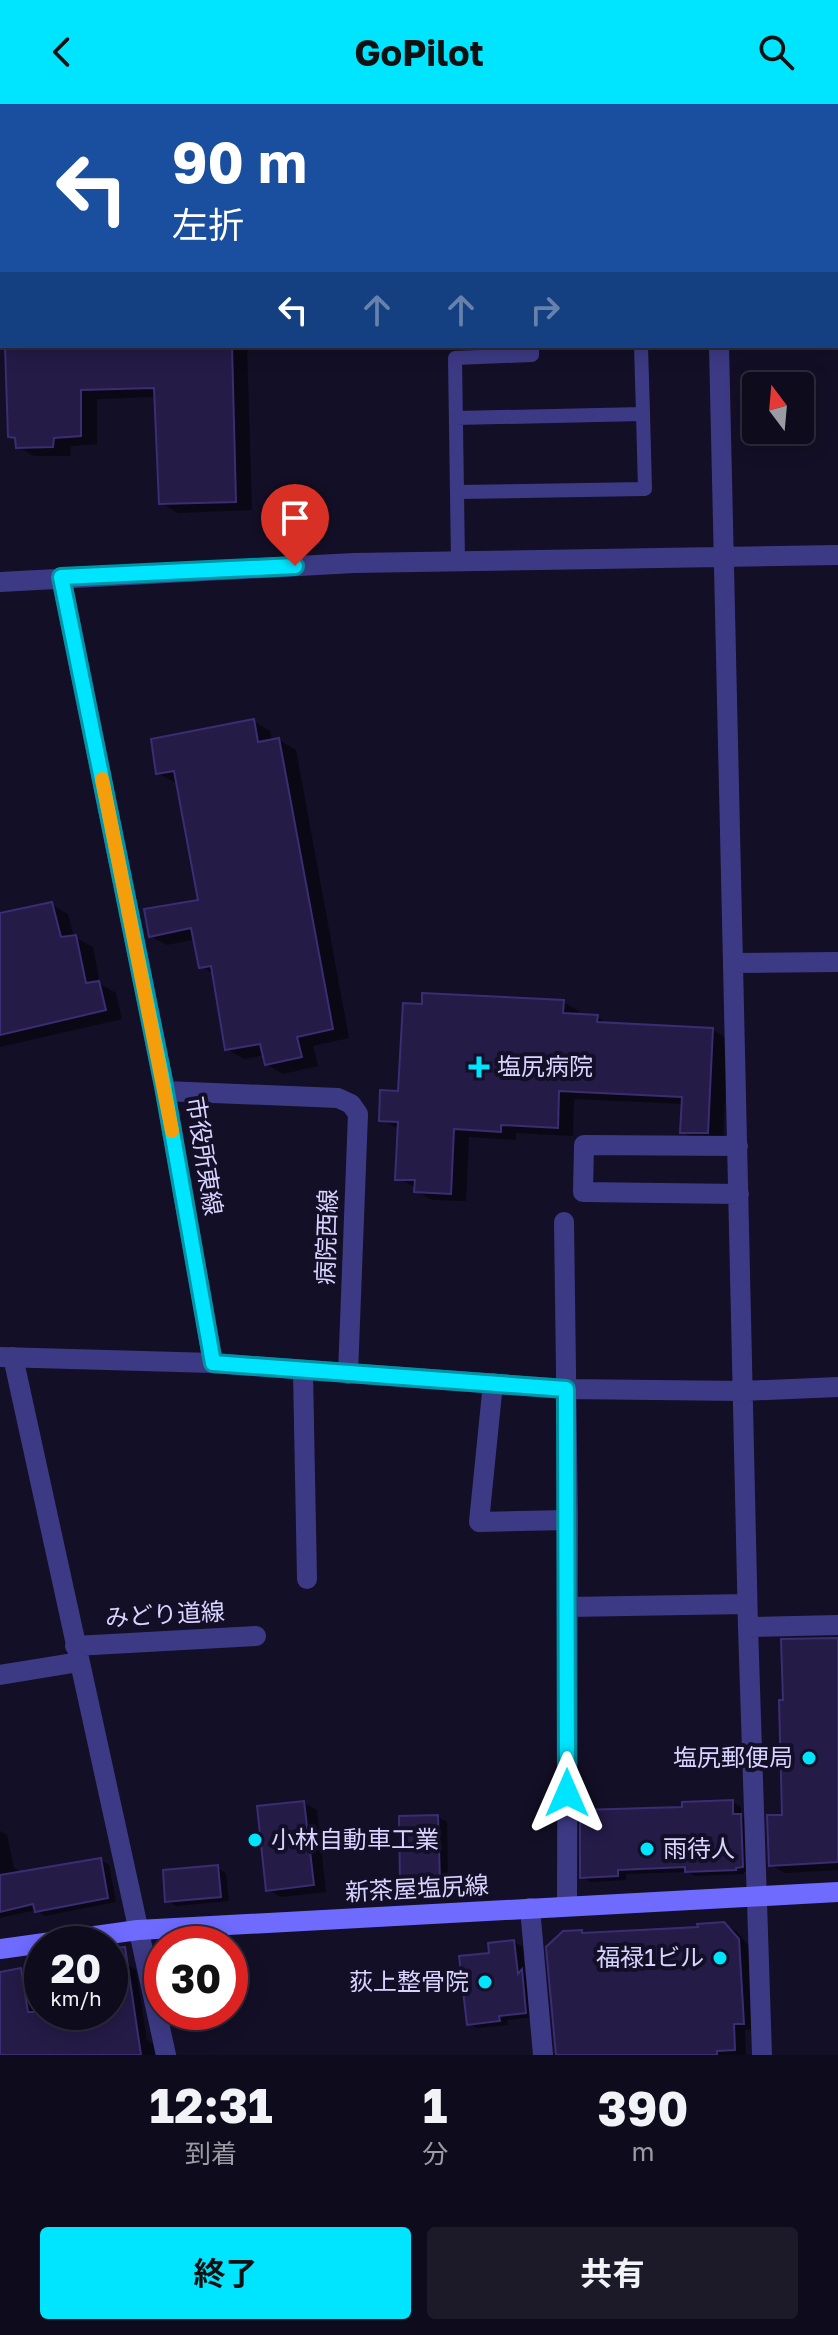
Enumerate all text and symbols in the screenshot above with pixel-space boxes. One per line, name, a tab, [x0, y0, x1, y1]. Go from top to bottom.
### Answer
icon: back	[40, 30, 84, 74]
icon: search	[754, 30, 798, 74]
text: GoPilot	[354, 31, 484, 74]
text: 90 m	[172, 128, 307, 195]
icon: left	[40, 136, 144, 240]
text: 左折	[172, 203, 244, 246]
icon: left	[271, 288, 315, 332]
icon: ahead	[355, 288, 399, 332]
icon: ahead	[439, 288, 483, 332]
icon: right	[523, 288, 567, 332]
north arrow	[742, 372, 814, 444]
map controls	[742, 372, 814, 444]
pin	[261, 484, 329, 566]
icon: arrive	[273, 496, 317, 540]
place label: 塩尻病院	[497, 1051, 593, 1080]
marker: 塩尻病院	[468, 1056, 490, 1078]
street label: 市役所東線	[182, 1094, 229, 1217]
street label: 病院西線	[309, 1188, 342, 1285]
street label: みどり道線	[104, 1596, 226, 1631]
place label: 塩尻郵便局	[673, 1742, 793, 1771]
marker: 塩尻郵便局	[800, 1749, 818, 1767]
position arrow	[525, 1751, 609, 1835]
place label: 小林自動車工業	[271, 1824, 439, 1853]
marker: 小林自動車工業	[246, 1831, 264, 1849]
place label: 雨待人	[663, 1833, 735, 1862]
marker: 雨待人	[638, 1840, 656, 1858]
street label: 新茶屋塩尻線	[344, 1869, 490, 1906]
speed limit sign: 30	[144, 1926, 248, 2030]
place label: 福禄1ビル	[596, 1942, 704, 1971]
text: 20	[51, 1944, 101, 1992]
marker: 福禄1ビル	[711, 1949, 729, 1967]
place label: 荻上整骨院	[349, 1966, 469, 1995]
marker: 荻上整骨院	[476, 1973, 494, 1991]
text: km/h	[51, 1986, 101, 2010]
text: 12:31	[149, 2076, 273, 2134]
text: 1	[423, 2076, 448, 2134]
text: 390	[598, 2079, 689, 2137]
text: m	[632, 2136, 655, 2167]
text: 到着	[185, 2138, 237, 2169]
text: 分	[422, 2138, 448, 2169]
button: 終了	[40, 2227, 411, 2319]
button: 共有	[427, 2227, 798, 2319]

